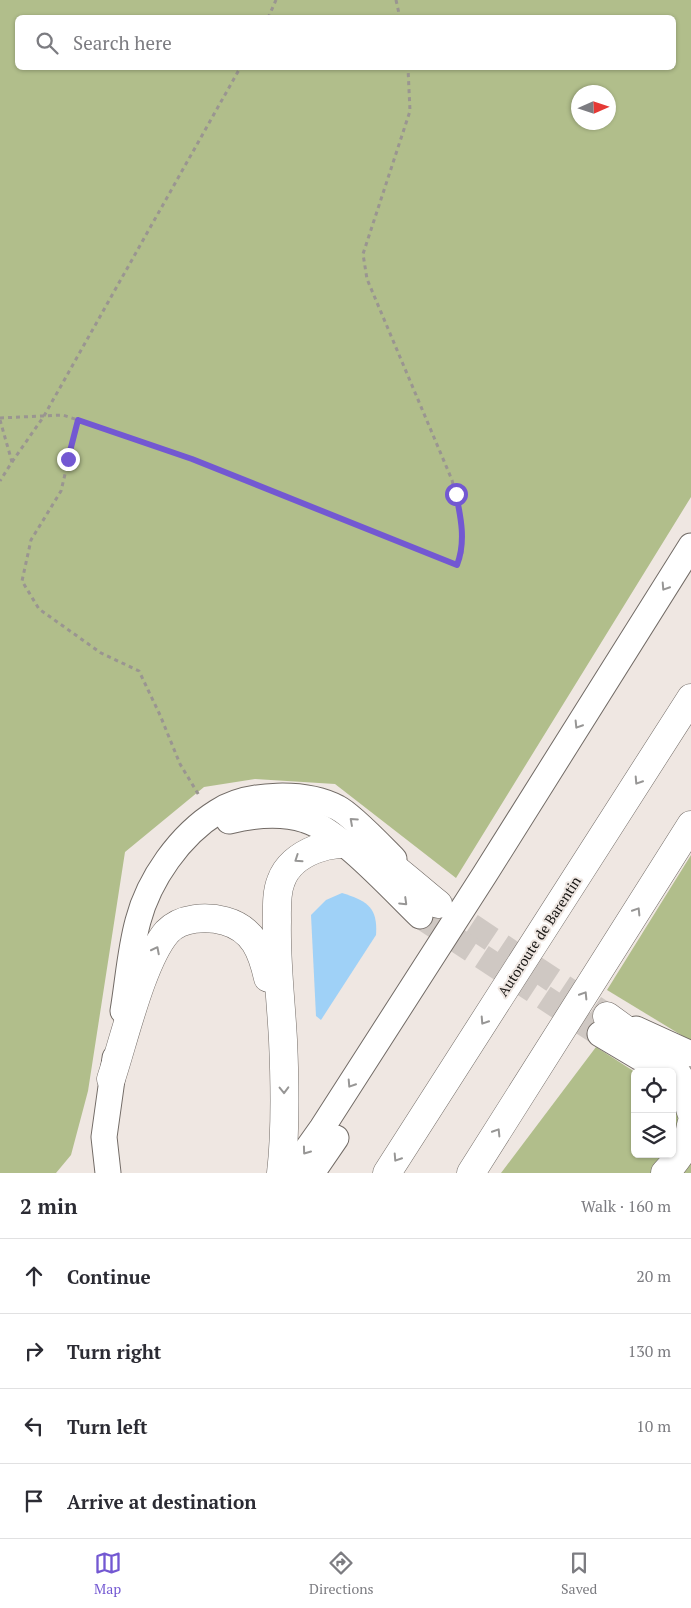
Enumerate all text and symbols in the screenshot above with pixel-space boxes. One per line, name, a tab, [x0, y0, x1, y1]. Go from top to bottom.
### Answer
search box	[15, 15, 676, 70]
icon: search	[33, 29, 61, 57]
text: Search here	[73, 30, 172, 55]
north arrow	[571, 85, 616, 130]
route end	[57, 448, 80, 471]
route start	[445, 483, 468, 506]
one-way arrow	[661, 582, 671, 591]
one-way arrow	[575, 719, 585, 728]
one-way arrow	[635, 776, 644, 785]
one-way arrow	[350, 818, 359, 827]
one-way arrow	[295, 853, 304, 862]
street label: Autoroute de Barentin	[493, 872, 585, 1000]
one-way arrow	[399, 896, 408, 905]
one-way arrow	[631, 907, 640, 916]
one-way arrow	[150, 947, 160, 956]
one-way arrow	[578, 991, 587, 1000]
one-way arrow	[481, 1016, 491, 1025]
map controls	[631, 1068, 676, 1158]
button: locate	[631, 1068, 676, 1113]
one-way arrow	[348, 1078, 357, 1087]
one-way arrow	[278, 1086, 289, 1094]
button: layers	[631, 1113, 676, 1158]
one-way arrow	[491, 1128, 500, 1137]
one-way arrow	[303, 1145, 312, 1154]
one-way arrow	[393, 1153, 403, 1162]
text: 2 min	[20, 1192, 77, 1220]
text: Walk · 160 m	[581, 1195, 671, 1217]
icon: ahead	[20, 1262, 48, 1290]
text: Continue	[67, 1264, 151, 1289]
text: 20 m	[636, 1265, 671, 1287]
icon: right	[20, 1337, 48, 1365]
text: Turn right	[67, 1339, 161, 1364]
text: 130 m	[628, 1340, 671, 1362]
icon: left	[20, 1412, 48, 1440]
text: Turn left	[67, 1414, 148, 1439]
text: 10 m	[636, 1415, 671, 1437]
icon: arrive	[20, 1487, 48, 1515]
text: Arrive at destination	[67, 1489, 256, 1514]
tab: Map	[94, 1549, 122, 1598]
tab: Directions	[309, 1549, 374, 1598]
tab: Saved	[561, 1549, 597, 1598]

